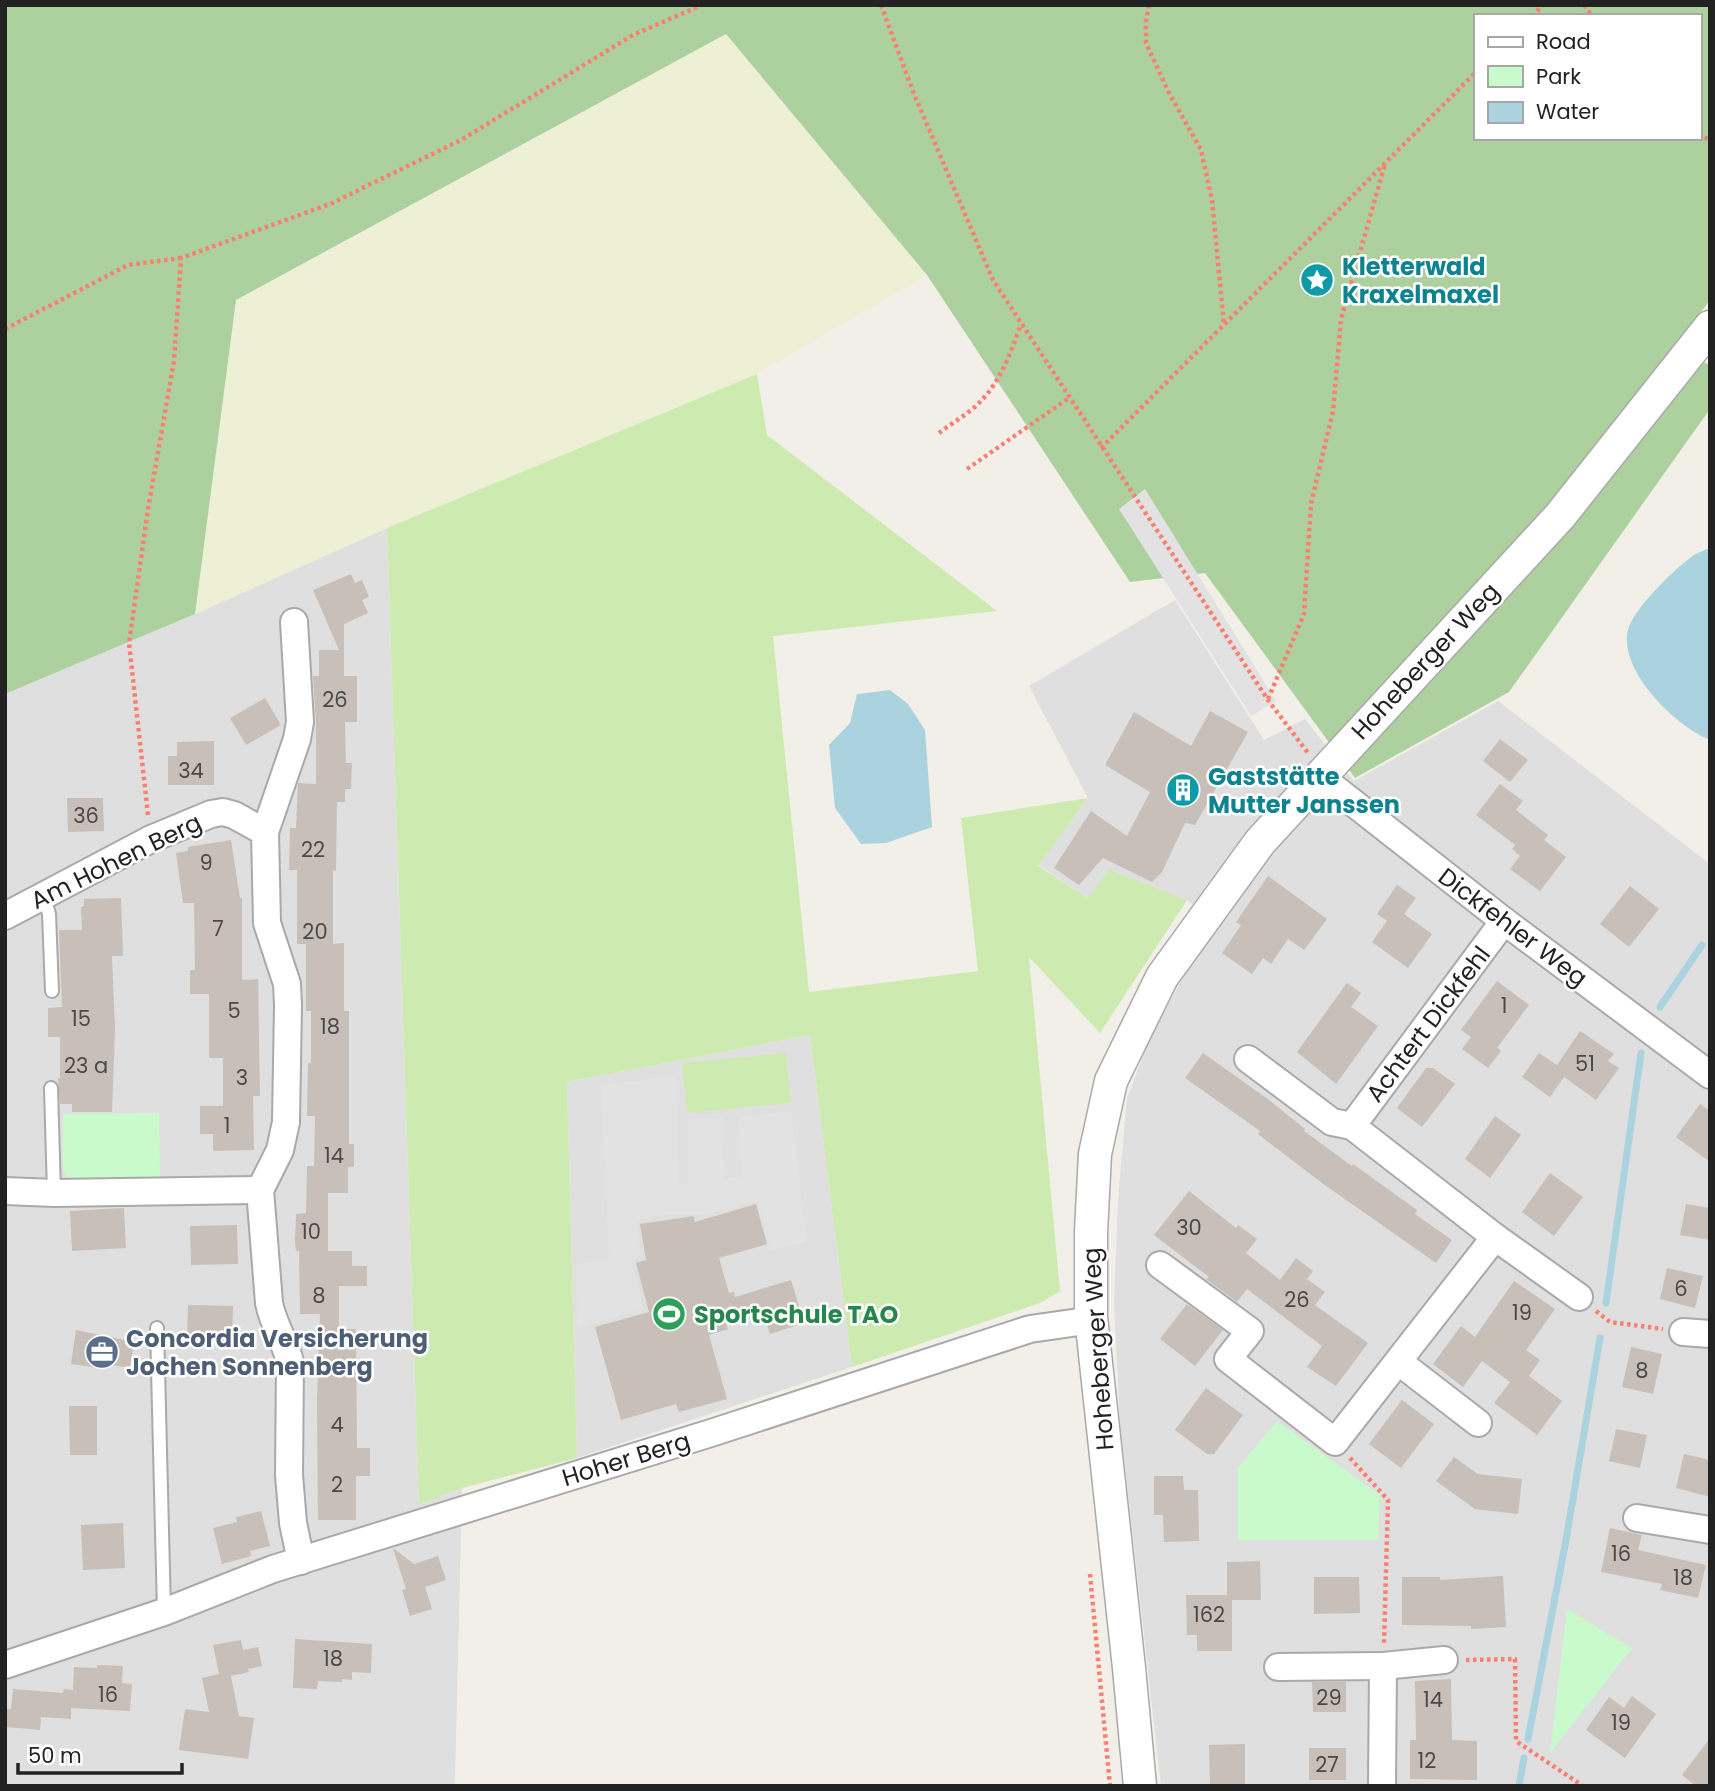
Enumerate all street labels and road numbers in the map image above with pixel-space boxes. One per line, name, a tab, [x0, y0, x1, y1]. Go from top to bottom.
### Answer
street label: Hoheberger Weg	[1344, 575, 1506, 747]
street label: Am Hohen Berg	[25, 805, 207, 917]
street label: Dickfehler Weg	[1432, 860, 1594, 994]
street label: Achtert Dickfehl	[1358, 939, 1498, 1109]
street label: Hoheberger Weg	[1074, 1246, 1122, 1452]
street label: Hoher Berg	[558, 1424, 694, 1494]

